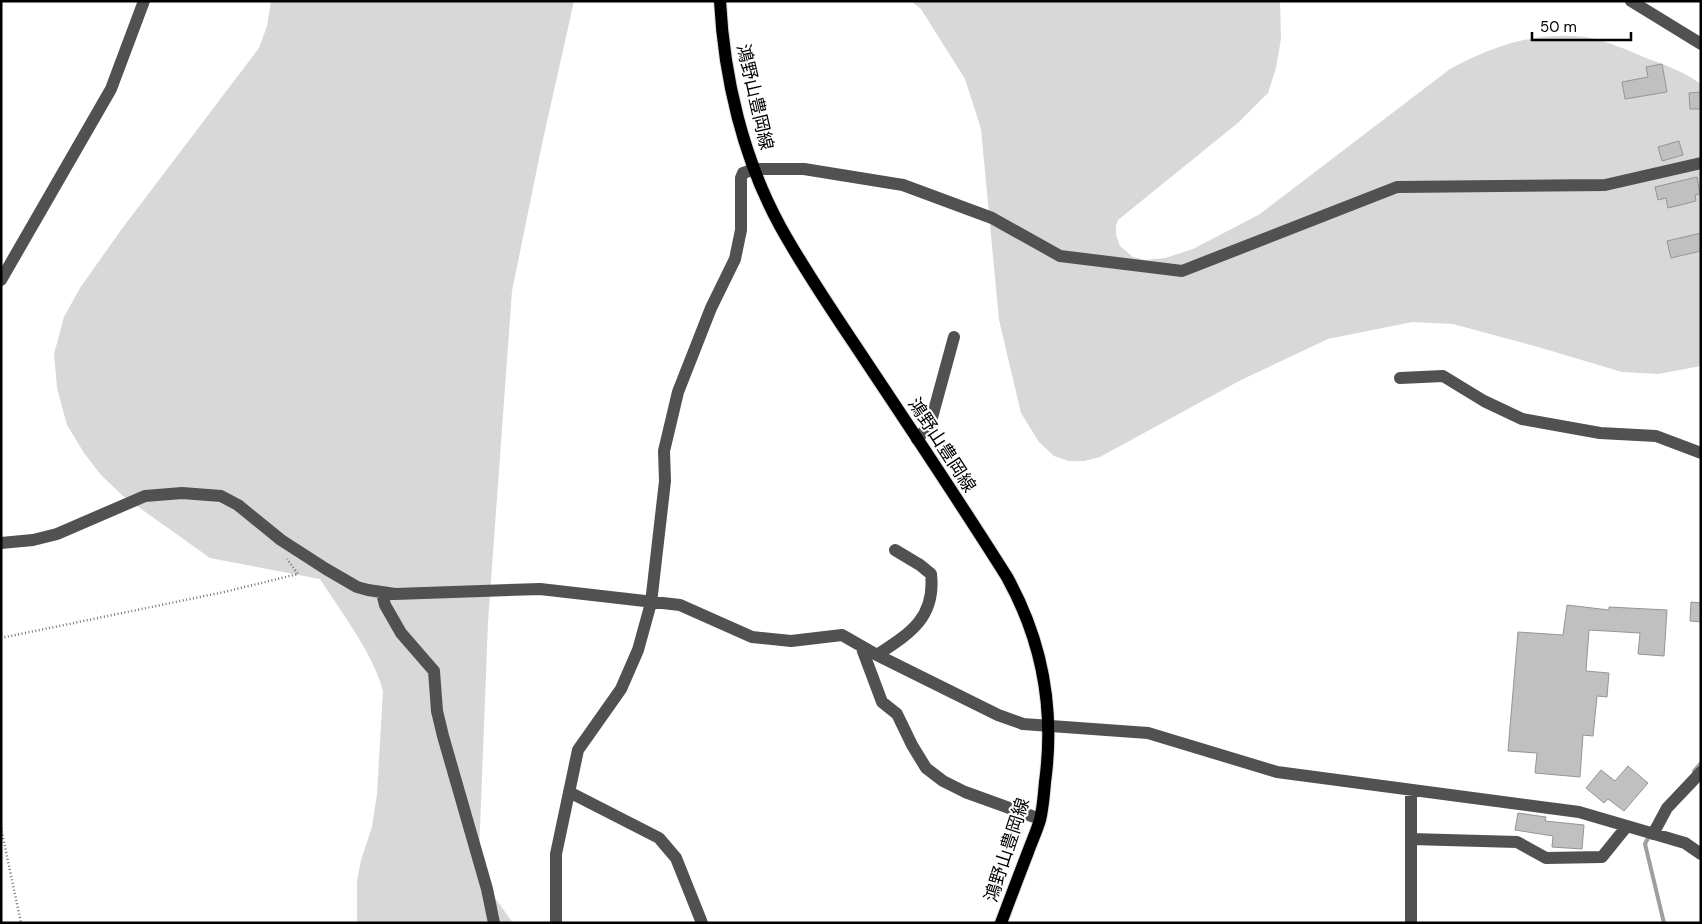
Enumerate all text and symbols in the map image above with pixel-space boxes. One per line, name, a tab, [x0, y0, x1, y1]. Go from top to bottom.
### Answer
scale bar	[1532, 10, 1631, 42]
text: 50 m	[1540, 17, 1577, 37]
street label: 鴻野山豊岡線	[731, 42, 779, 152]
street label: 鴻野山豊岡線	[903, 393, 981, 497]
street label: 鴻野山豊岡線	[979, 795, 1035, 905]

